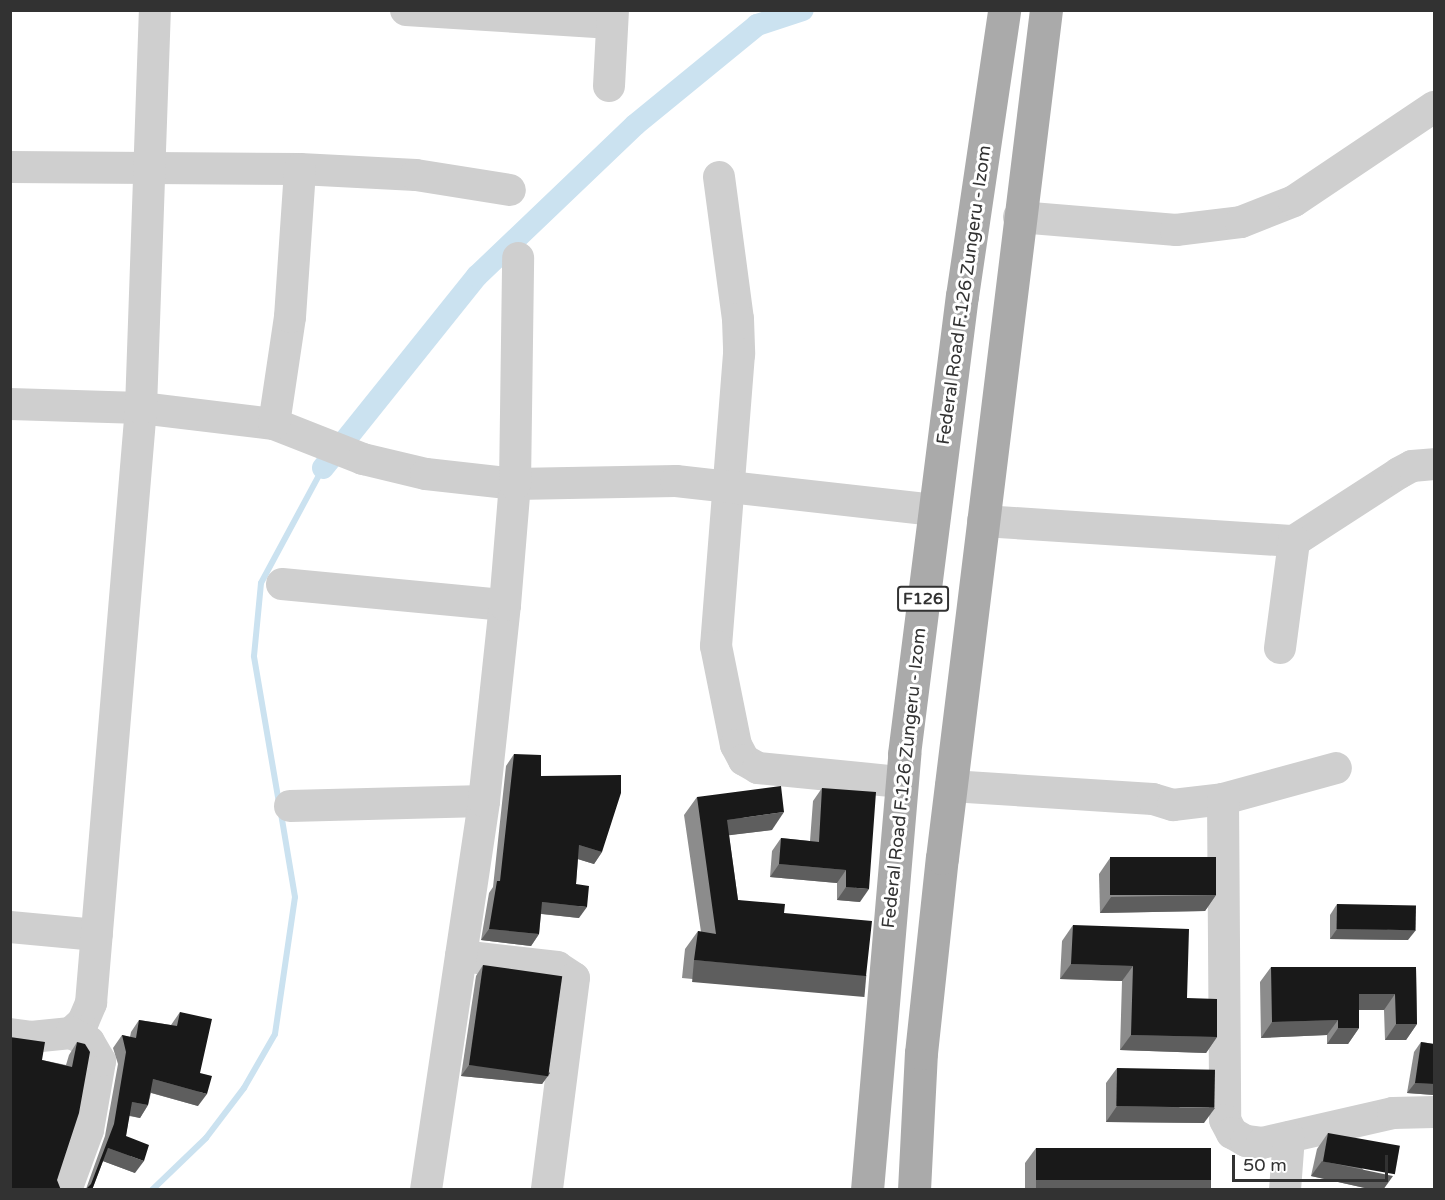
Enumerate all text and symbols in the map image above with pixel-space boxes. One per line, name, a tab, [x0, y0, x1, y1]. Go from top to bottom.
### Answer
street label: Federal Road F.126 Zungeru - Izom	[932, 144, 996, 446]
road number: F126	[896, 586, 950, 612]
street label: Federal Road F.126 Zungeru - Izom	[877, 627, 931, 929]
scale bar	[1235, 1143, 1391, 1181]
text: 50 m	[1243, 1154, 1287, 1176]

